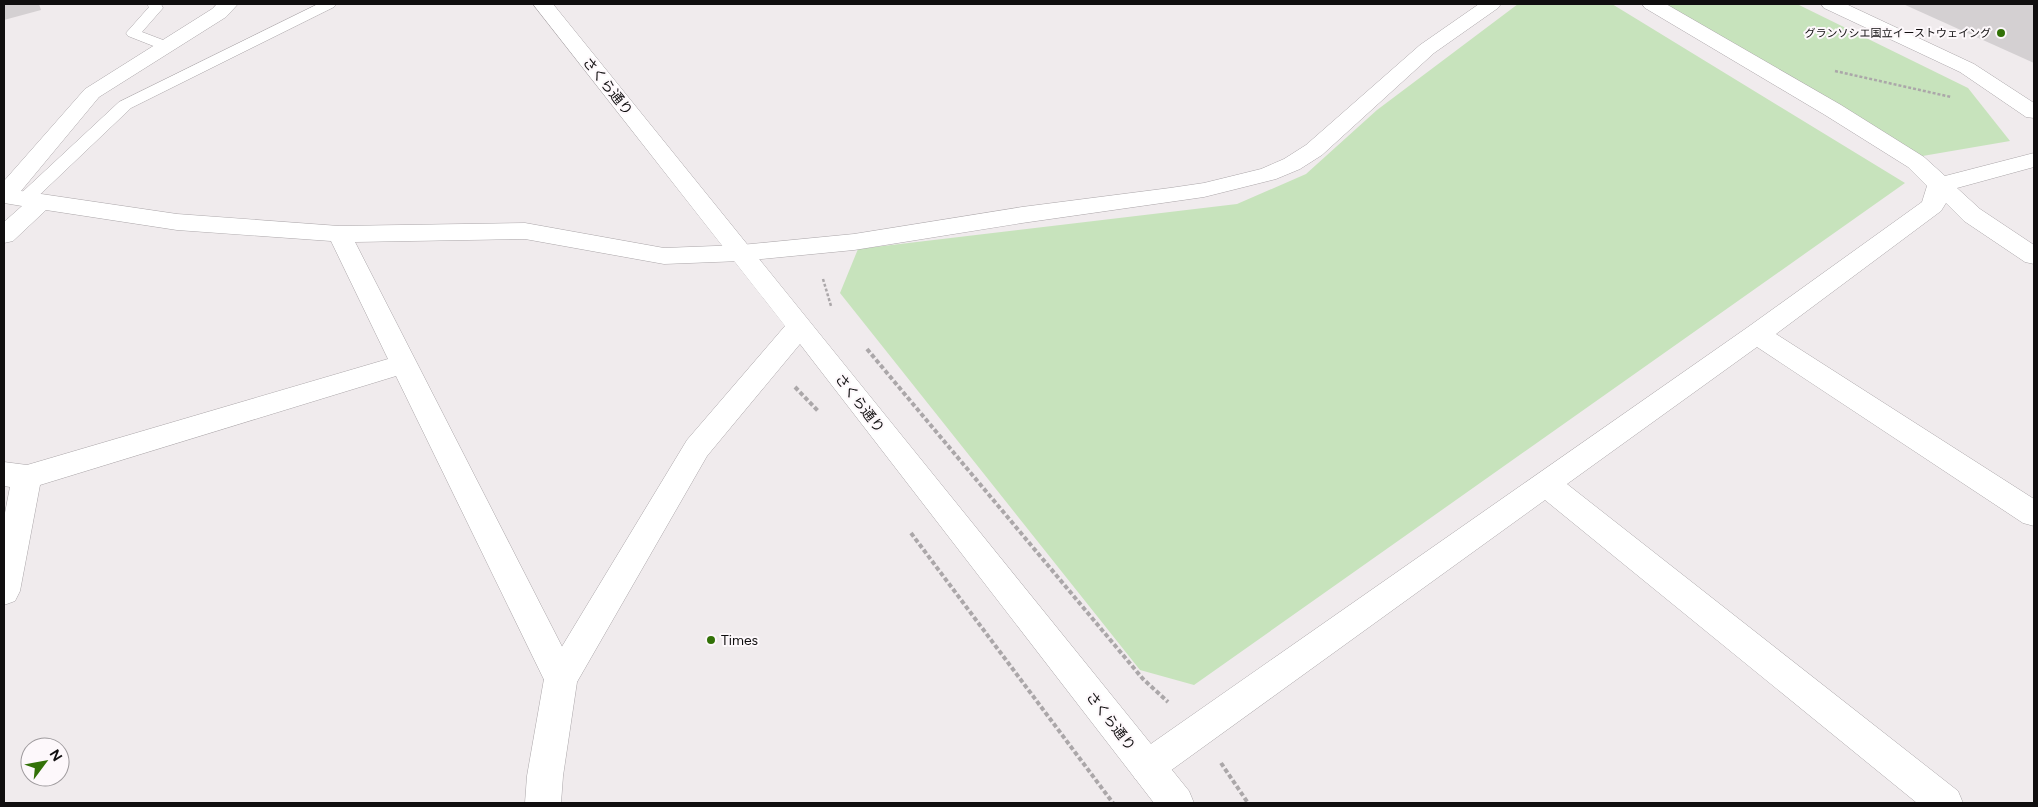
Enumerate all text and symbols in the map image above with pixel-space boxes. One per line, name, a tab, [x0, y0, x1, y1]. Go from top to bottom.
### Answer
place label: グランソシエ国立イーストウェイング	[1805, 27, 1991, 40]
marker: グランソシエ国立イーストウェイング	[1995, 27, 2007, 39]
street label: さくら通り	[579, 54, 636, 119]
street label: さくら通り	[831, 370, 888, 436]
place label: Times	[721, 632, 758, 649]
marker: Times	[705, 634, 717, 646]
street label: さくら通り	[1082, 688, 1139, 754]
north arrow	[20, 737, 70, 787]
text: N	[46, 746, 66, 764]

